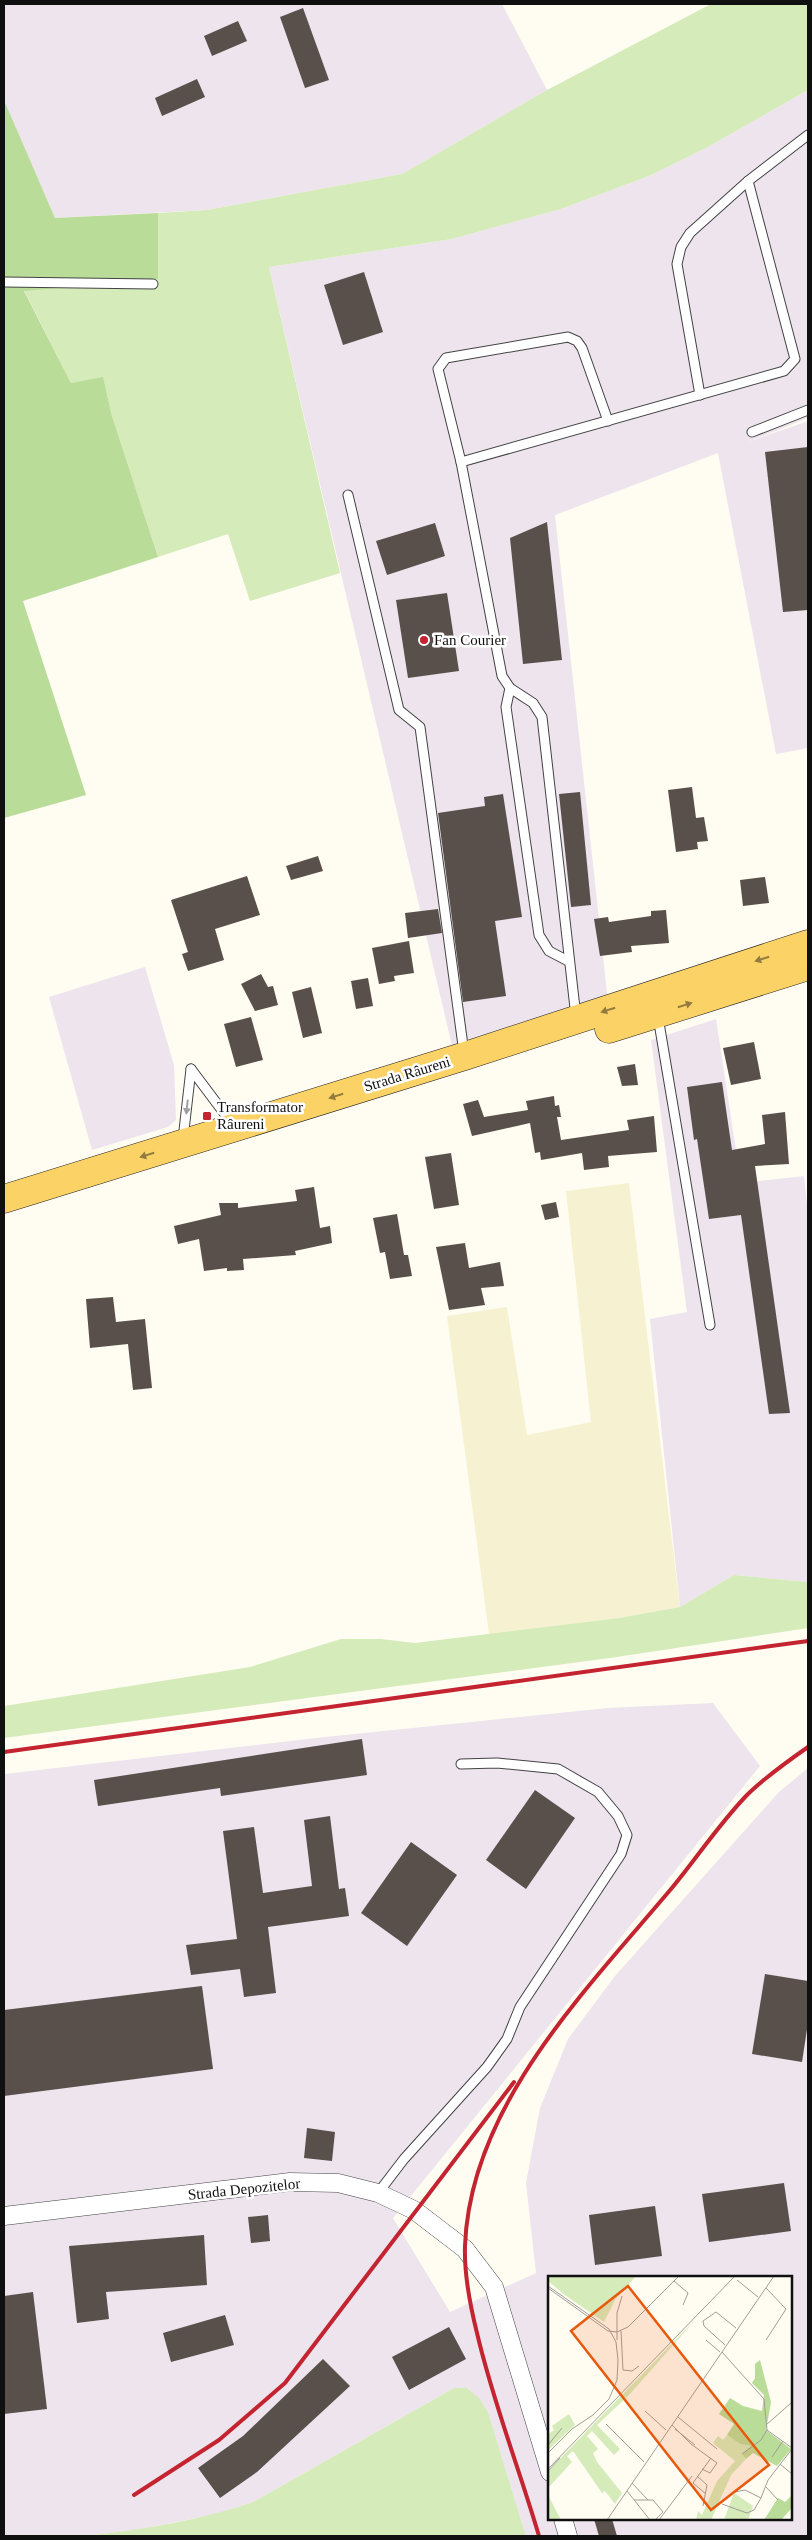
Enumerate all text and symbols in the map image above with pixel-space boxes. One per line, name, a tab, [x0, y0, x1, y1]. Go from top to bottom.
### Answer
place label: Fan Courier	[434, 632, 506, 648]
marker: Fan Courier	[418, 634, 430, 646]
one-way arrow	[754, 955, 769, 963]
one-way arrow	[677, 1001, 692, 1008]
one-way arrow	[600, 1007, 615, 1014]
street label: Strada Râureni	[362, 1053, 452, 1095]
one-way arrow	[328, 1092, 343, 1100]
one-way arrow	[183, 1099, 191, 1115]
place label: Transformator Râureni	[217, 1099, 303, 1132]
marker: Transformator Râureni	[201, 1110, 213, 1122]
one-way arrow	[140, 1151, 155, 1159]
street label: Strada Depozitelor	[187, 2175, 301, 2203]
inset map	[548, 2276, 792, 2520]

